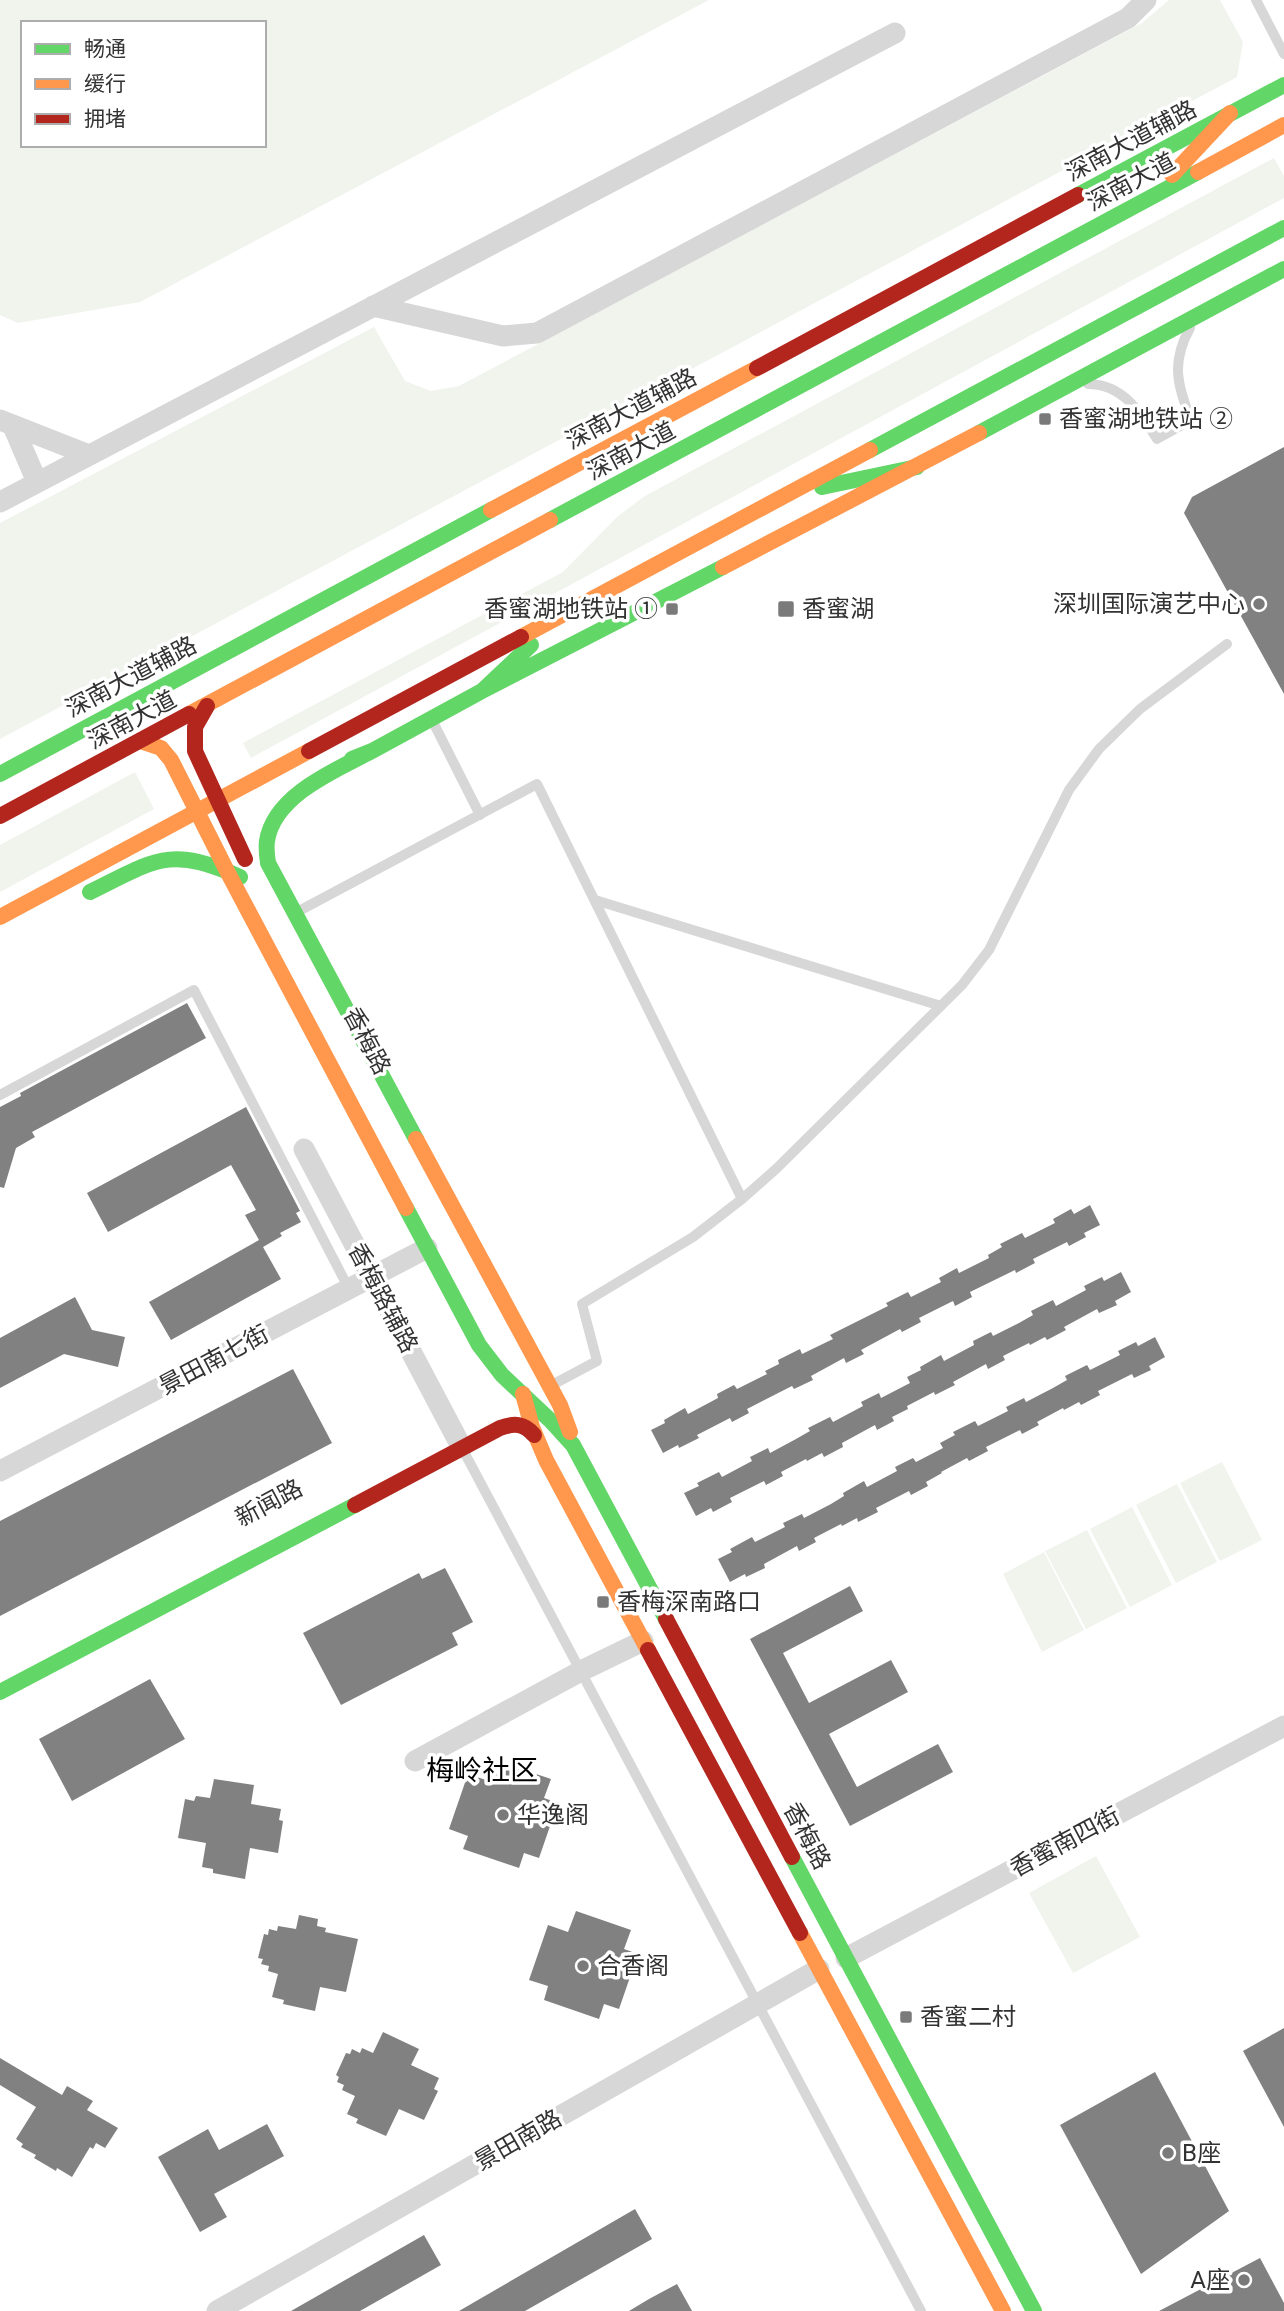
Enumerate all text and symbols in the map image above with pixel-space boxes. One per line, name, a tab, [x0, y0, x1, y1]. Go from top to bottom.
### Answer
legend	[21, 21, 266, 147]
text: 畅通	[84, 37, 126, 61]
text: 缓行	[84, 72, 126, 96]
street label: 深南大道辅路	[1061, 94, 1201, 188]
text: 拥堵	[84, 107, 126, 131]
street label: 深南大道	[1082, 147, 1180, 217]
street label: 深南大道辅路	[561, 362, 701, 456]
place label: 香蜜湖地铁站 ②	[1059, 405, 1233, 433]
marker: 香蜜湖地铁站 ②	[1037, 411, 1053, 427]
street label: 深南大道	[582, 416, 680, 486]
place label: 深圳国际演艺中心	[1053, 590, 1245, 618]
place label: 香蜜湖地铁站 ①	[484, 595, 658, 623]
place label: 香蜜湖	[802, 595, 874, 623]
marker: 深圳国际演艺中心	[1251, 596, 1267, 612]
marker: 香蜜湖	[776, 599, 796, 619]
marker: 香蜜湖地铁站 ①	[664, 601, 680, 617]
street label: 深南大道辅路	[61, 630, 201, 724]
street label: 深南大道	[83, 685, 181, 755]
street label: 香梅路	[338, 1003, 396, 1079]
street label: 香梅路辅路	[342, 1238, 424, 1358]
street label: 景田南七街	[154, 1319, 274, 1401]
street label: 新闻路	[231, 1474, 307, 1532]
place label: 香梅深南路口	[617, 1588, 761, 1616]
marker: 香梅深南路口	[595, 1594, 611, 1610]
district label: 梅岭社区	[426, 1754, 538, 1787]
street label: 香梅路	[778, 1798, 836, 1874]
place label: 华逸阁	[517, 1801, 589, 1829]
street label: 香蜜南四街	[1005, 1801, 1125, 1883]
marker: 华逸阁	[495, 1807, 511, 1823]
place label: 合香阁	[597, 1952, 669, 1980]
marker: 合香阁	[575, 1958, 591, 1974]
place label: 香蜜二村	[920, 2003, 1016, 2031]
marker: 香蜜二村	[898, 2009, 914, 2025]
street label: 景田南路	[469, 2104, 567, 2176]
place label: B座	[1182, 2139, 1221, 2167]
marker: B座	[1160, 2145, 1176, 2161]
place label: A座	[1190, 2266, 1230, 2294]
marker: A座	[1236, 2272, 1252, 2288]

